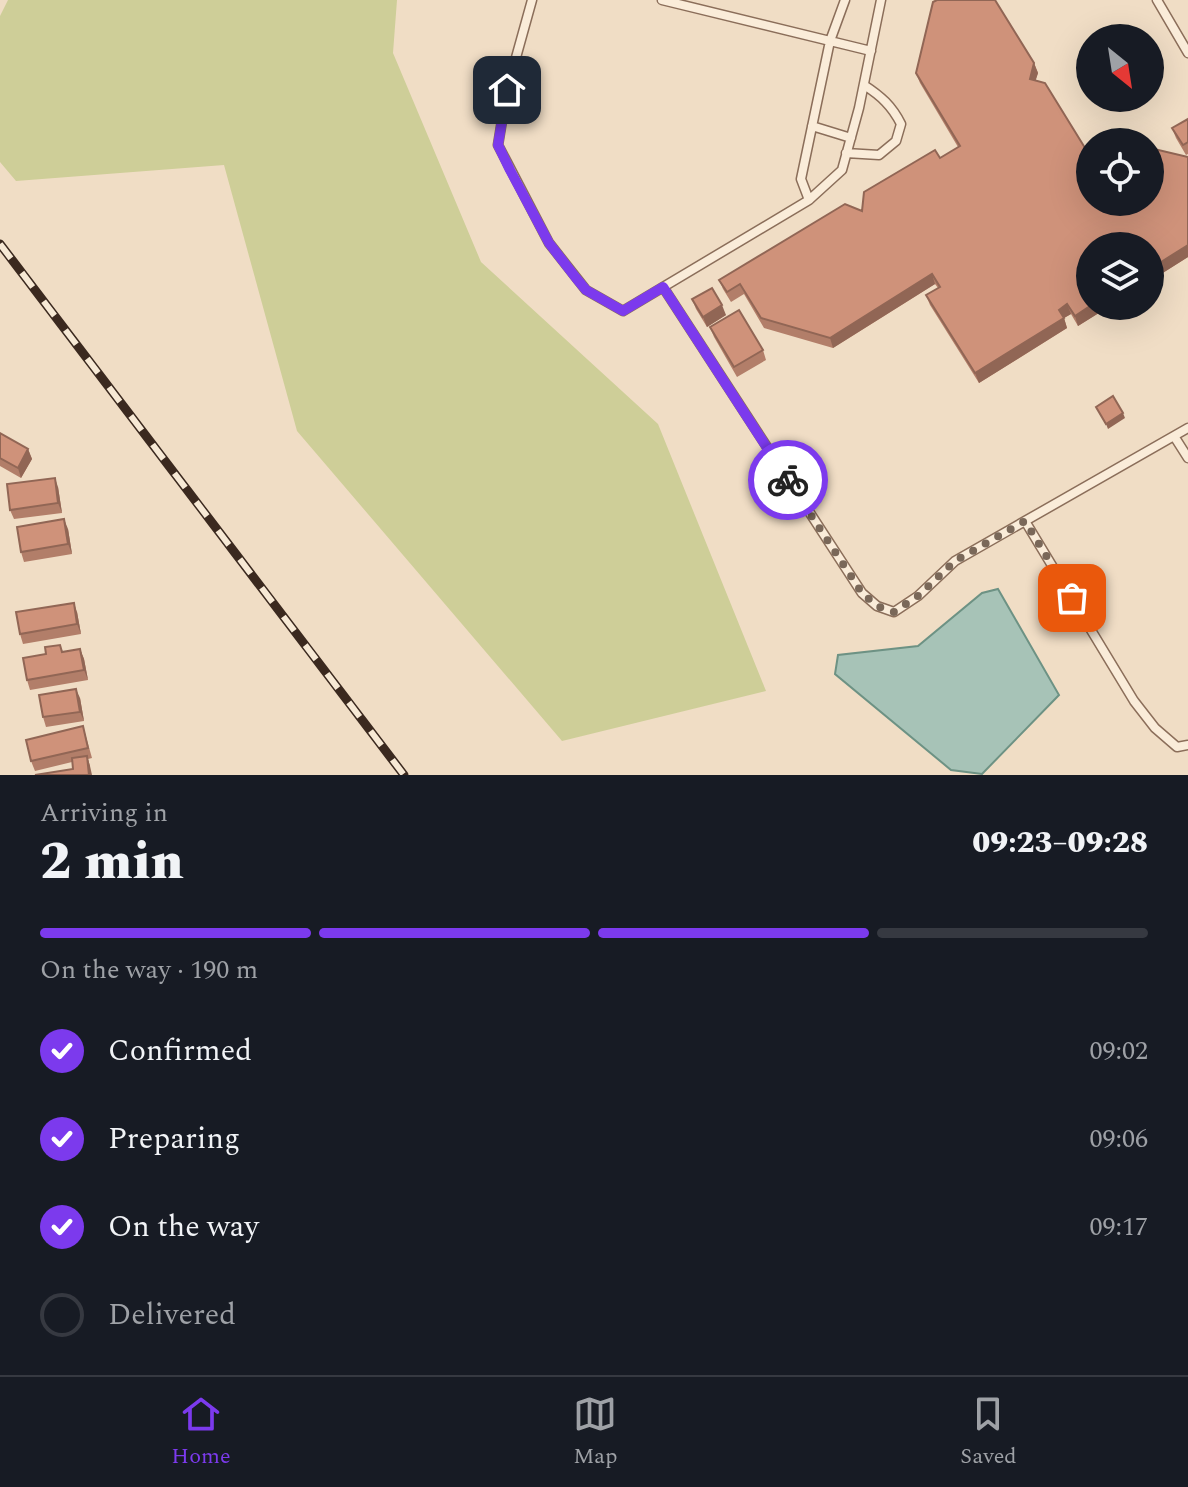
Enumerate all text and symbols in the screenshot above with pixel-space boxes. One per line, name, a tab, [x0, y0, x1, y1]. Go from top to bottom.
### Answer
north arrow	[1076, 24, 1164, 112]
map controls	[1076, 24, 1164, 320]
pin	[473, 56, 541, 124]
icon: home	[485, 68, 529, 112]
button: locate	[1076, 128, 1164, 216]
button: layers	[1076, 232, 1164, 320]
courier	[748, 440, 828, 520]
icon: bike	[766, 458, 810, 502]
pin	[1038, 564, 1106, 632]
icon: bag	[1050, 576, 1094, 620]
text: Arriving in	[40, 793, 168, 833]
text: 09:23–09:28	[972, 820, 1148, 866]
text: 2 min	[40, 823, 184, 902]
text: On the way · 190 m	[40, 950, 258, 990]
text: Confirmed	[108, 1028, 252, 1074]
icon: check	[40, 1029, 84, 1073]
text: 09:02	[1089, 1031, 1148, 1071]
text: Preparing	[108, 1116, 240, 1162]
icon: check	[40, 1117, 84, 1161]
text: 09:06	[1089, 1119, 1148, 1159]
text: On the way	[108, 1204, 259, 1250]
icon: check	[40, 1205, 84, 1249]
text: 09:17	[1089, 1207, 1148, 1247]
text: Delivered	[108, 1292, 236, 1338]
tab: Home	[171, 1392, 231, 1473]
tab: Map	[573, 1392, 618, 1473]
tab: Saved	[960, 1392, 1017, 1473]

